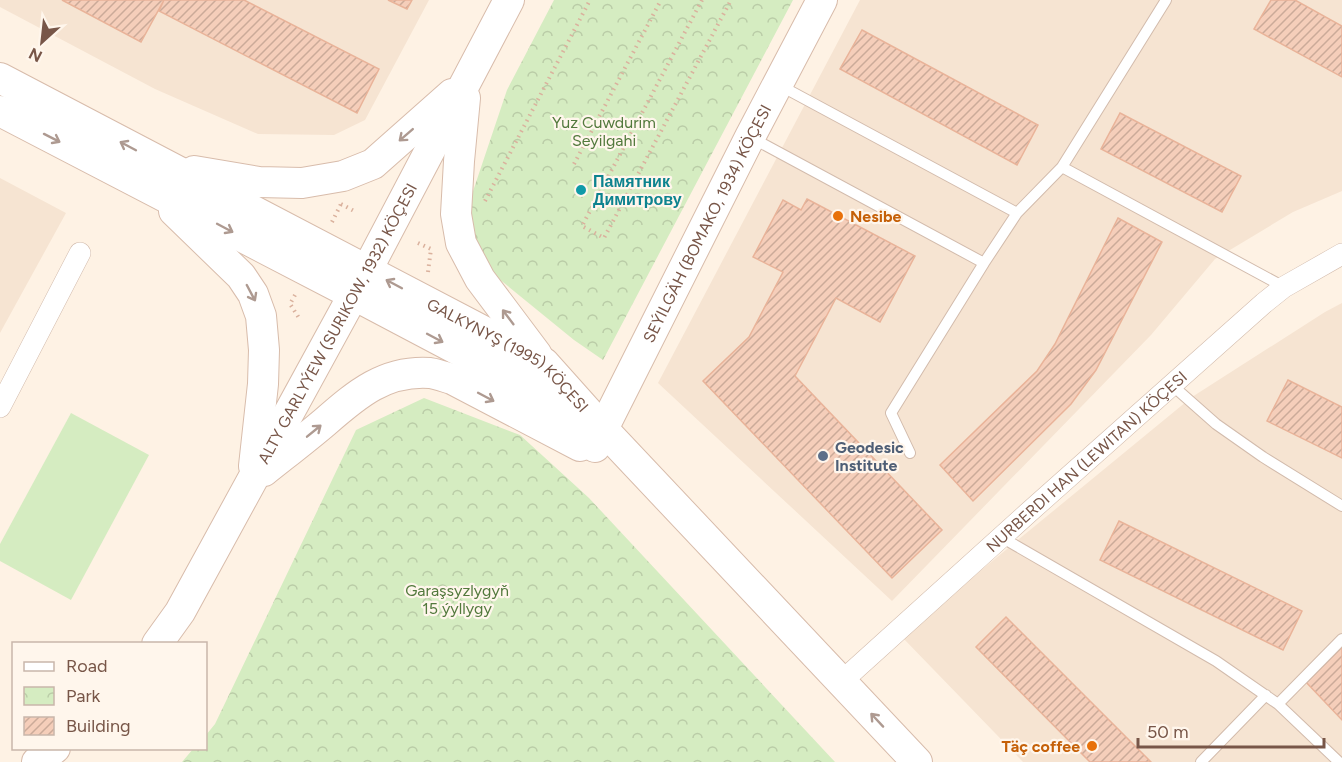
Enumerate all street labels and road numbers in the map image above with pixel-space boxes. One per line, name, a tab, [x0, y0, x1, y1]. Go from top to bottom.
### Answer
street label: SEÝILGÄH (BOMAKO, 1934) KÖÇESI	[639, 101, 775, 345]
street label: ALTY GARLYÝEW (SURIKOW, 1932) KÖÇESI	[253, 180, 420, 467]
street label: GALKYNYŞ (1995) KÖÇESI	[424, 294, 593, 416]
street label: NURBERDI HAN (LEWITAN) KÖÇESI	[982, 367, 1191, 556]

